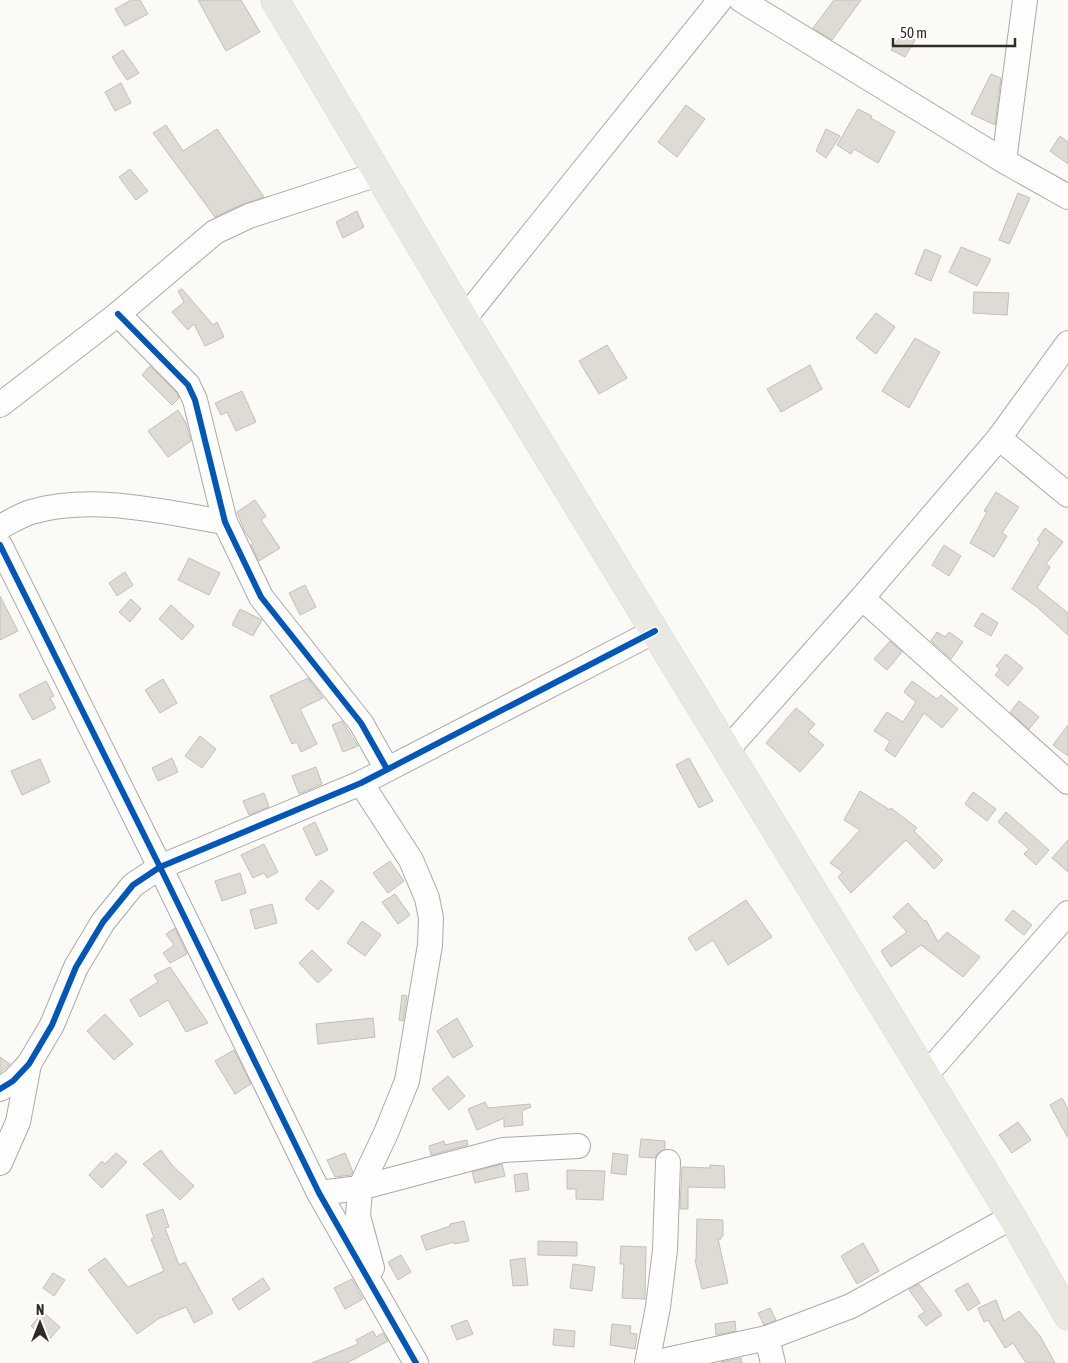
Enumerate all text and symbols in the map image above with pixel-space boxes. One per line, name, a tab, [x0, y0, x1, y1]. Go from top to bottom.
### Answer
scale bar	[893, 15, 1016, 47]
text: 50 m	[900, 24, 927, 41]
north arrow	[15, 1298, 65, 1348]
text: N	[36, 1302, 44, 1318]

